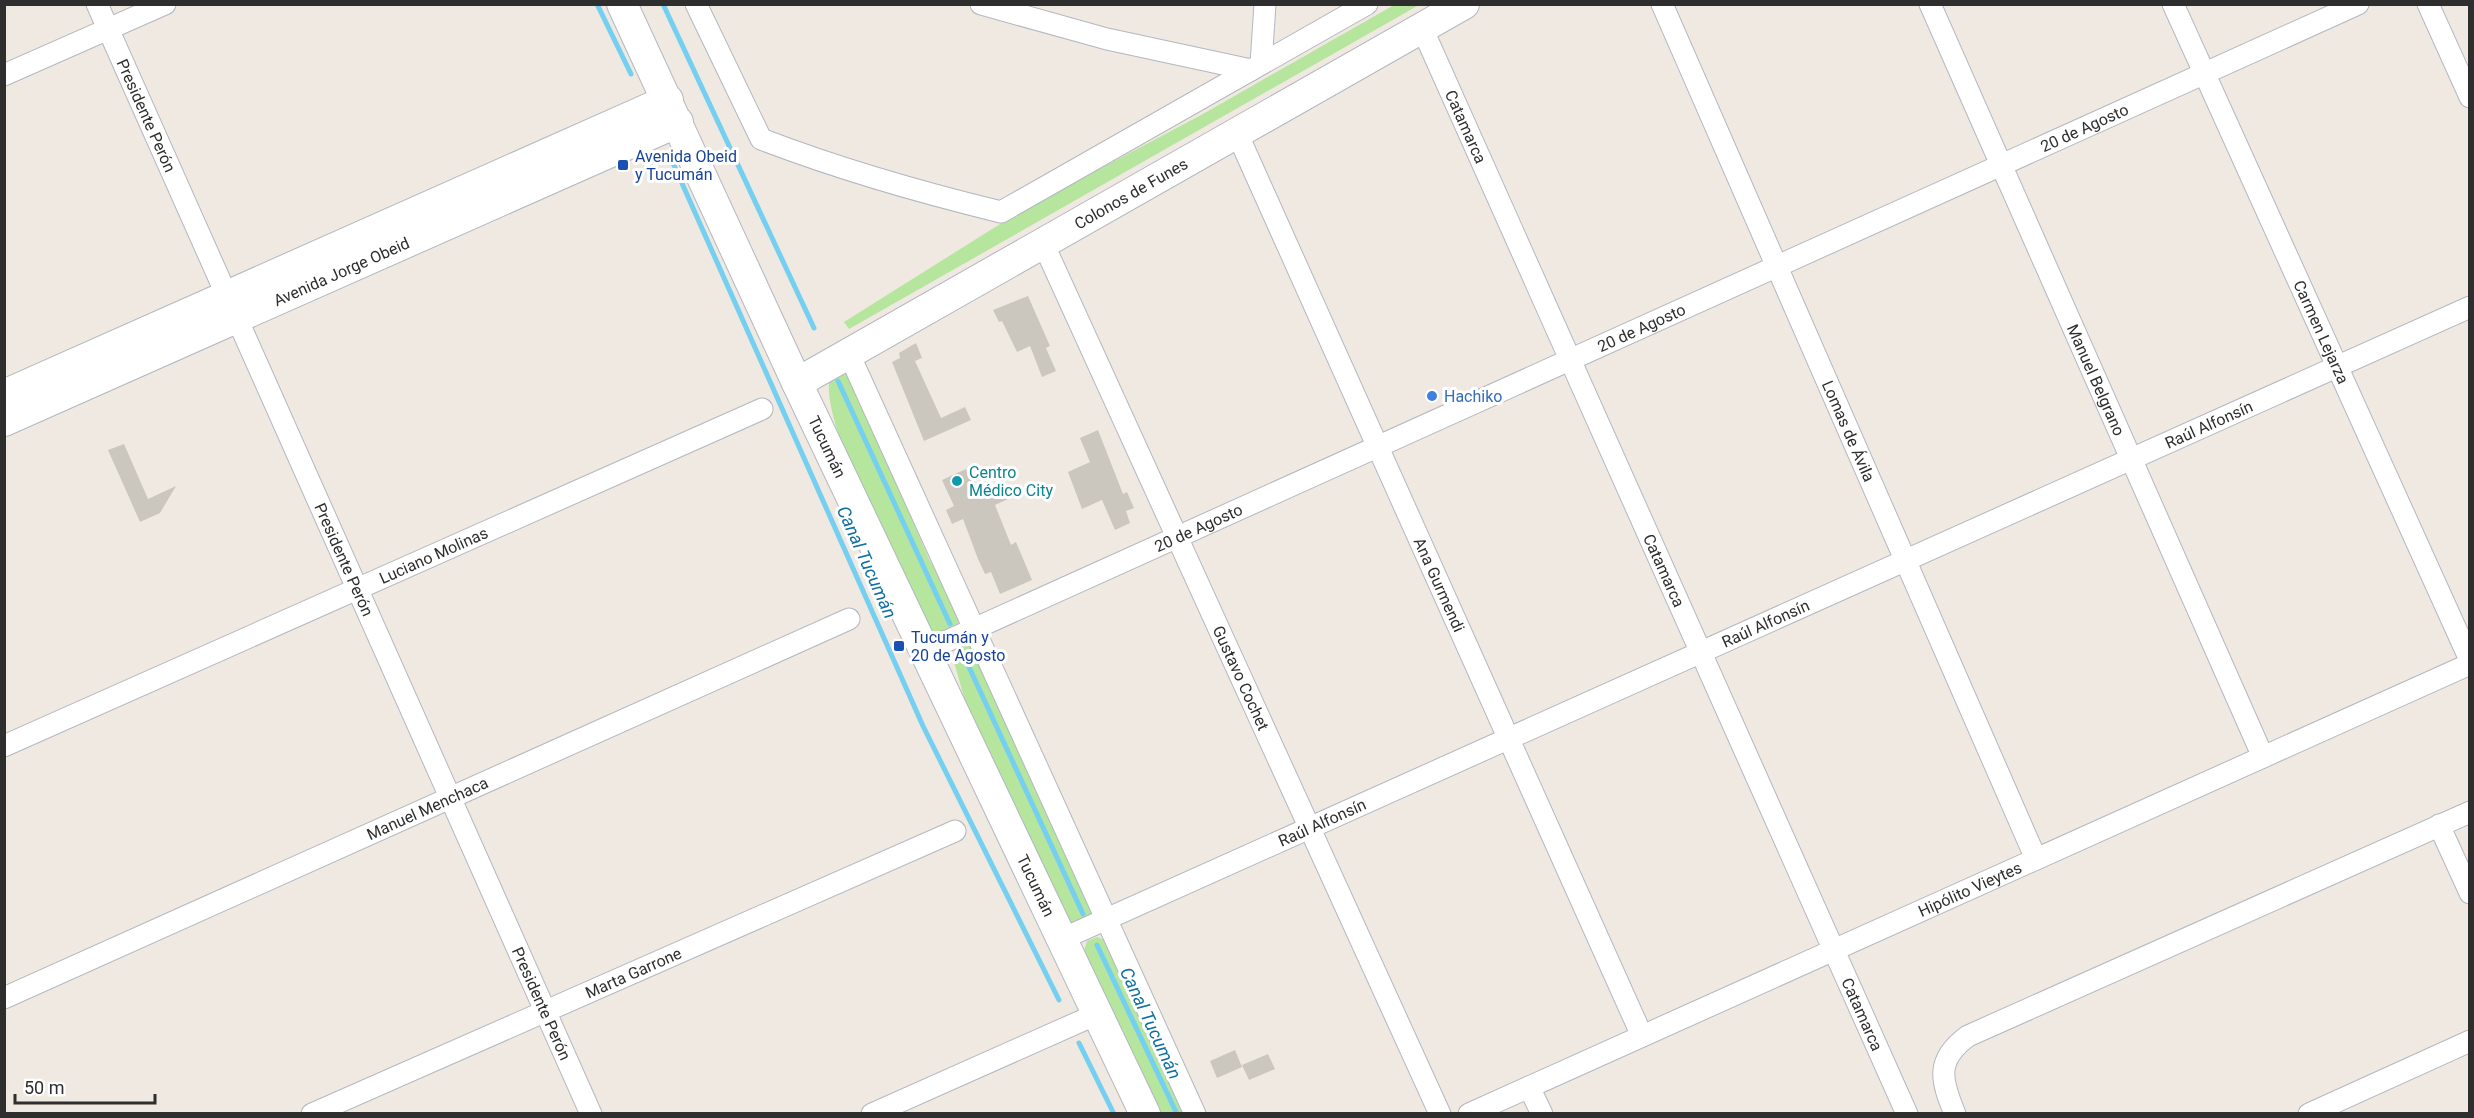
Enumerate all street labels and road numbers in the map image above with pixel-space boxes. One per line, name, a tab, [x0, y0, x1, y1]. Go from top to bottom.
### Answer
street label: Presidente Perón	[113, 56, 180, 175]
street label: Catamarca	[1441, 87, 1491, 166]
street label: 20 de Agosto	[2037, 99, 2131, 156]
street label: Colonos de Funes	[1071, 154, 1191, 233]
street label: Avenida Jorge Obeid	[270, 233, 412, 310]
street label: Carmen Lejarza	[2290, 277, 2353, 387]
street label: 20 de Agosto	[1594, 299, 1688, 356]
street label: Manuel Belgrano	[2063, 321, 2129, 439]
street label: Lomas de Ávila	[1818, 377, 1879, 484]
street label: Raúl Alfonsín	[2162, 396, 2256, 452]
street label: Tucumán	[804, 413, 850, 481]
street label: 20 de Agosto	[1151, 499, 1245, 556]
street label: Presidente Perón	[311, 500, 378, 619]
street label: Luciano Molinas	[376, 523, 491, 587]
street label: Catamarca	[1640, 531, 1689, 610]
street label: Ana Gurmendi	[1410, 535, 1469, 635]
street label: Raúl Alfonsín	[1719, 595, 1812, 651]
street label: Gustavo Cochet	[1209, 623, 1273, 733]
street label: Manuel Menchaca	[364, 773, 491, 844]
street label: Raúl Alfonsín	[1275, 794, 1369, 850]
street label: Tucumán	[1013, 851, 1059, 920]
street label: Hipólito Vieytes	[1915, 857, 2024, 920]
street label: Marta Garrone	[582, 943, 684, 1002]
street label: Presidente Perón	[508, 944, 575, 1063]
street label: Catamarca	[1838, 975, 1887, 1054]

